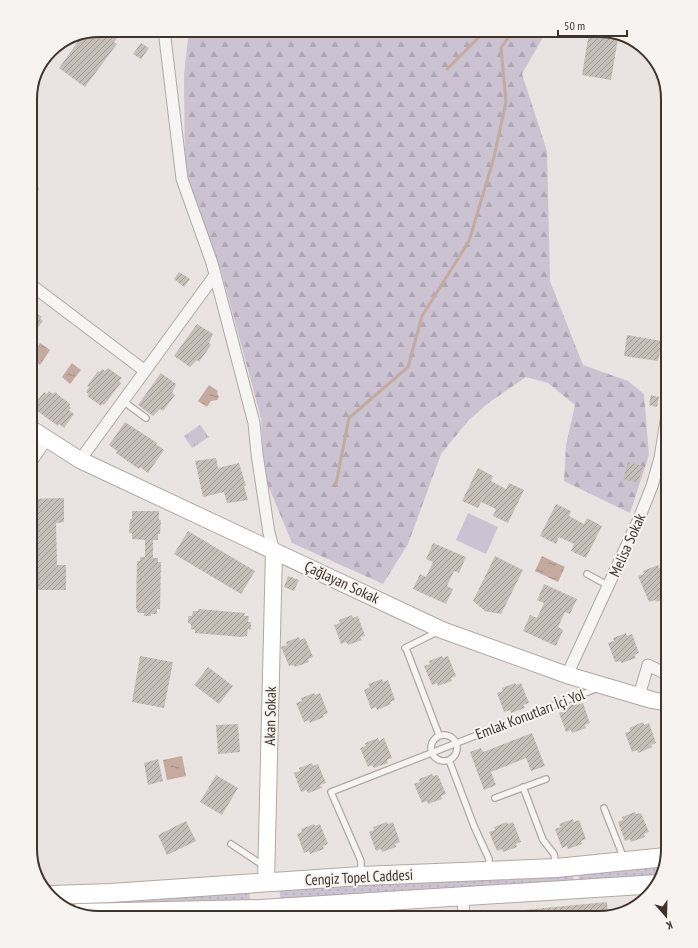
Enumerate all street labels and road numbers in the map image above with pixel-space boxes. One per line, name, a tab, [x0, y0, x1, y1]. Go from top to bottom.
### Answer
street label: Melisa Sokak	[605, 510, 649, 580]
street label: Çağlayan Sokak	[301, 556, 383, 608]
street label: Emlak Konutları İçi Yol	[473, 684, 588, 744]
street label: Akan Sokak	[260, 686, 280, 746]
street label: Cengiz Topel Caddesi	[305, 865, 413, 889]

